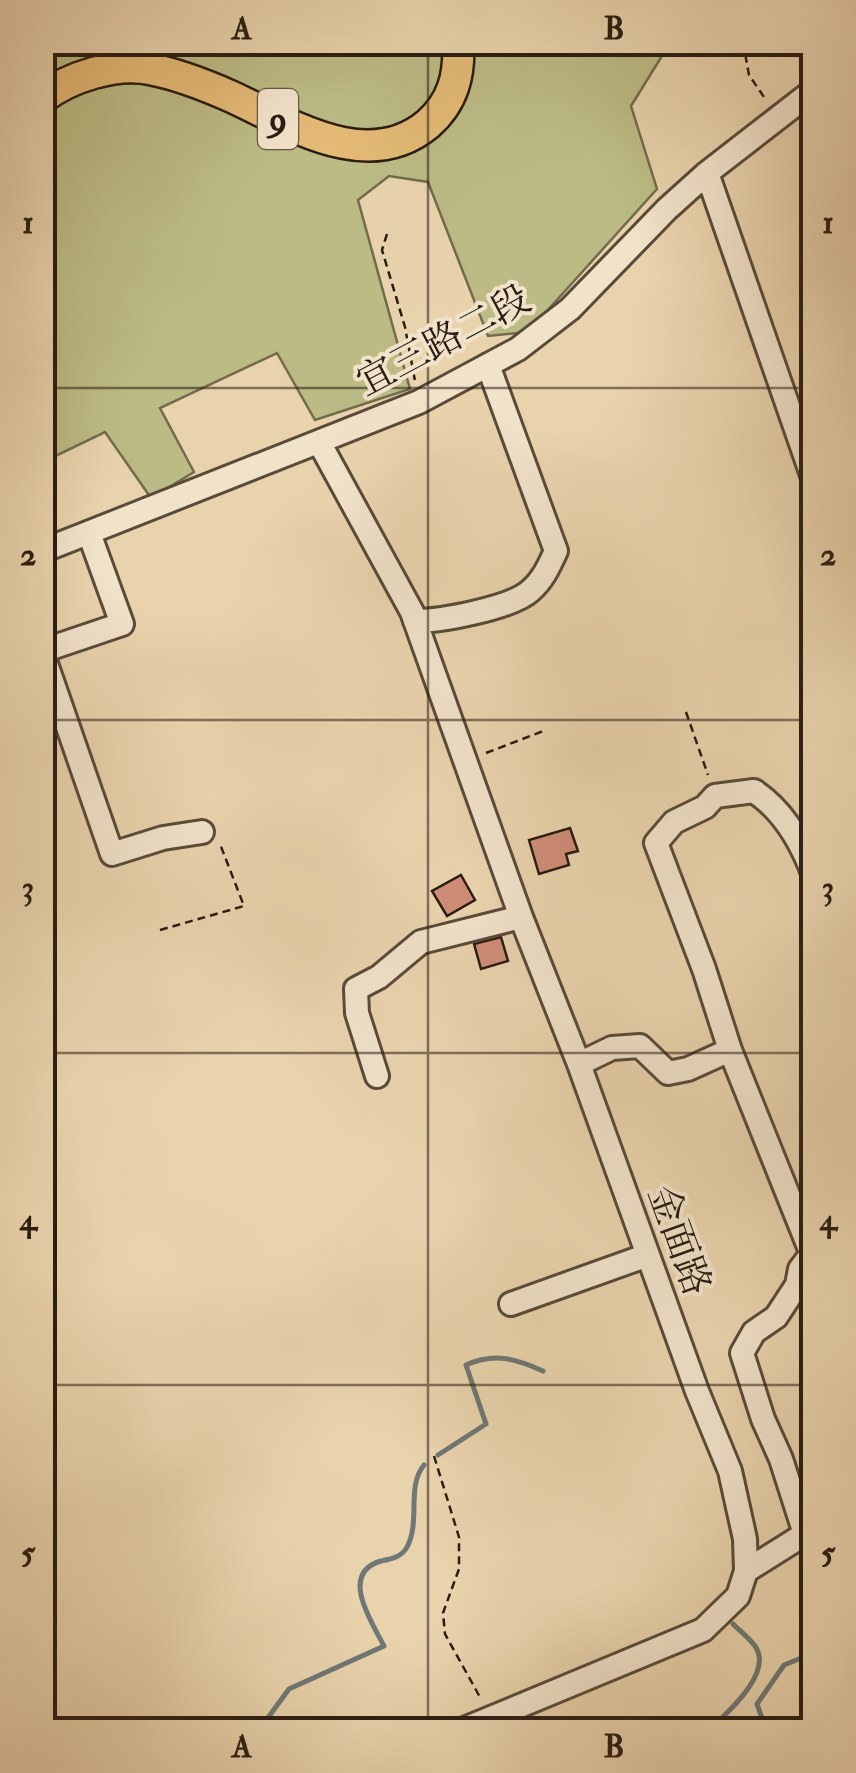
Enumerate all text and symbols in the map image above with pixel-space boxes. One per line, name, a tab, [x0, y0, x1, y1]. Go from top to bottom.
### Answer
text: A	[230, 9, 253, 49]
text: B	[604, 9, 624, 49]
road number: 9	[258, 89, 298, 149]
text: 1	[22, 203, 34, 243]
text: 1	[822, 203, 834, 243]
street label: 宜三路二段	[348, 275, 539, 407]
text: 2	[20, 535, 36, 575]
text: 2	[820, 535, 836, 575]
text: 3	[22, 868, 34, 908]
text: 3	[822, 868, 834, 908]
street label: 金面路	[637, 1179, 721, 1302]
text: 4	[18, 1200, 38, 1240]
text: 4	[818, 1200, 838, 1240]
text: 5	[21, 1533, 36, 1573]
text: 5	[821, 1533, 836, 1573]
text: A	[230, 1727, 253, 1767]
text: B	[604, 1727, 624, 1767]

